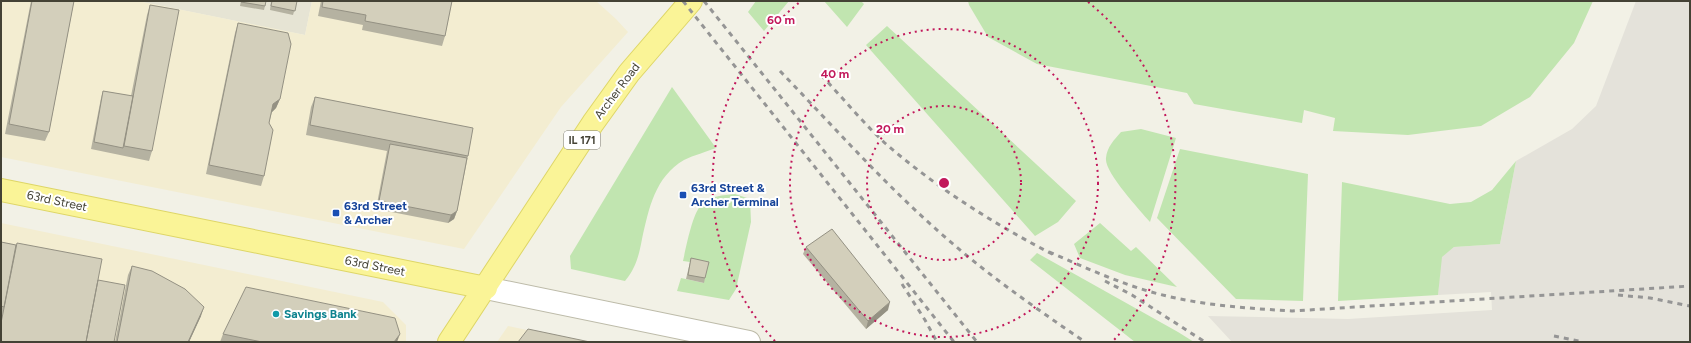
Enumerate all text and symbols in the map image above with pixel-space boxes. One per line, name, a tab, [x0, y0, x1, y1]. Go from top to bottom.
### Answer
text: 60 m	[767, 13, 795, 27]
street label: Archer Road	[591, 60, 643, 122]
text: 40 m	[821, 67, 849, 81]
text: 20 m	[876, 122, 904, 136]
road number: IL 171	[564, 131, 600, 149]
centre of rings	[937, 176, 951, 190]
place label: 63rd Street & Archer Terminal	[691, 181, 779, 209]
street label: 63rd Street	[26, 188, 89, 214]
marker: 63rd Street & Archer Terminal	[678, 190, 688, 200]
place label: 63rd Street & Archer	[344, 199, 407, 227]
marker: 63rd Street & Archer	[331, 208, 341, 218]
street label: 63rd Street	[344, 253, 407, 279]
place label: Savings Bank	[284, 307, 357, 321]
marker: Savings Bank	[271, 309, 281, 319]

